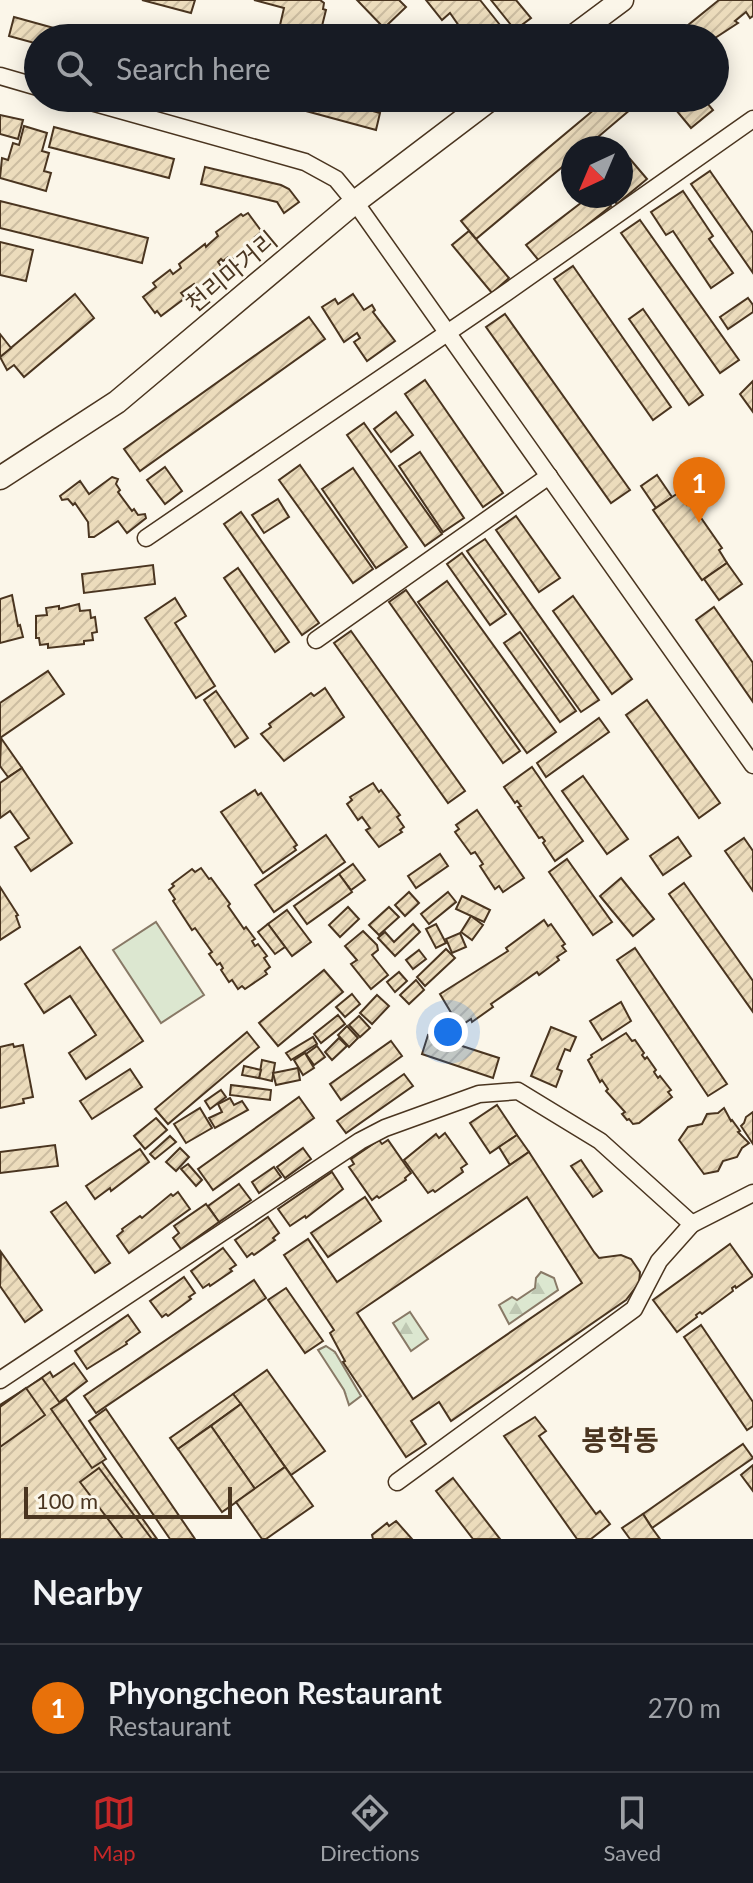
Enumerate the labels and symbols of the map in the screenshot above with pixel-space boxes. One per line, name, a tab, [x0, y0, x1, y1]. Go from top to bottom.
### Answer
north arrow	[561, 136, 633, 208]
street label: 천리마거리	[179, 224, 283, 318]
pin: 1	[673, 457, 725, 523]
your location	[428, 1012, 468, 1052]
district label: 봉학동	[581, 1422, 659, 1456]
scale bar	[24, 1483, 232, 1519]

